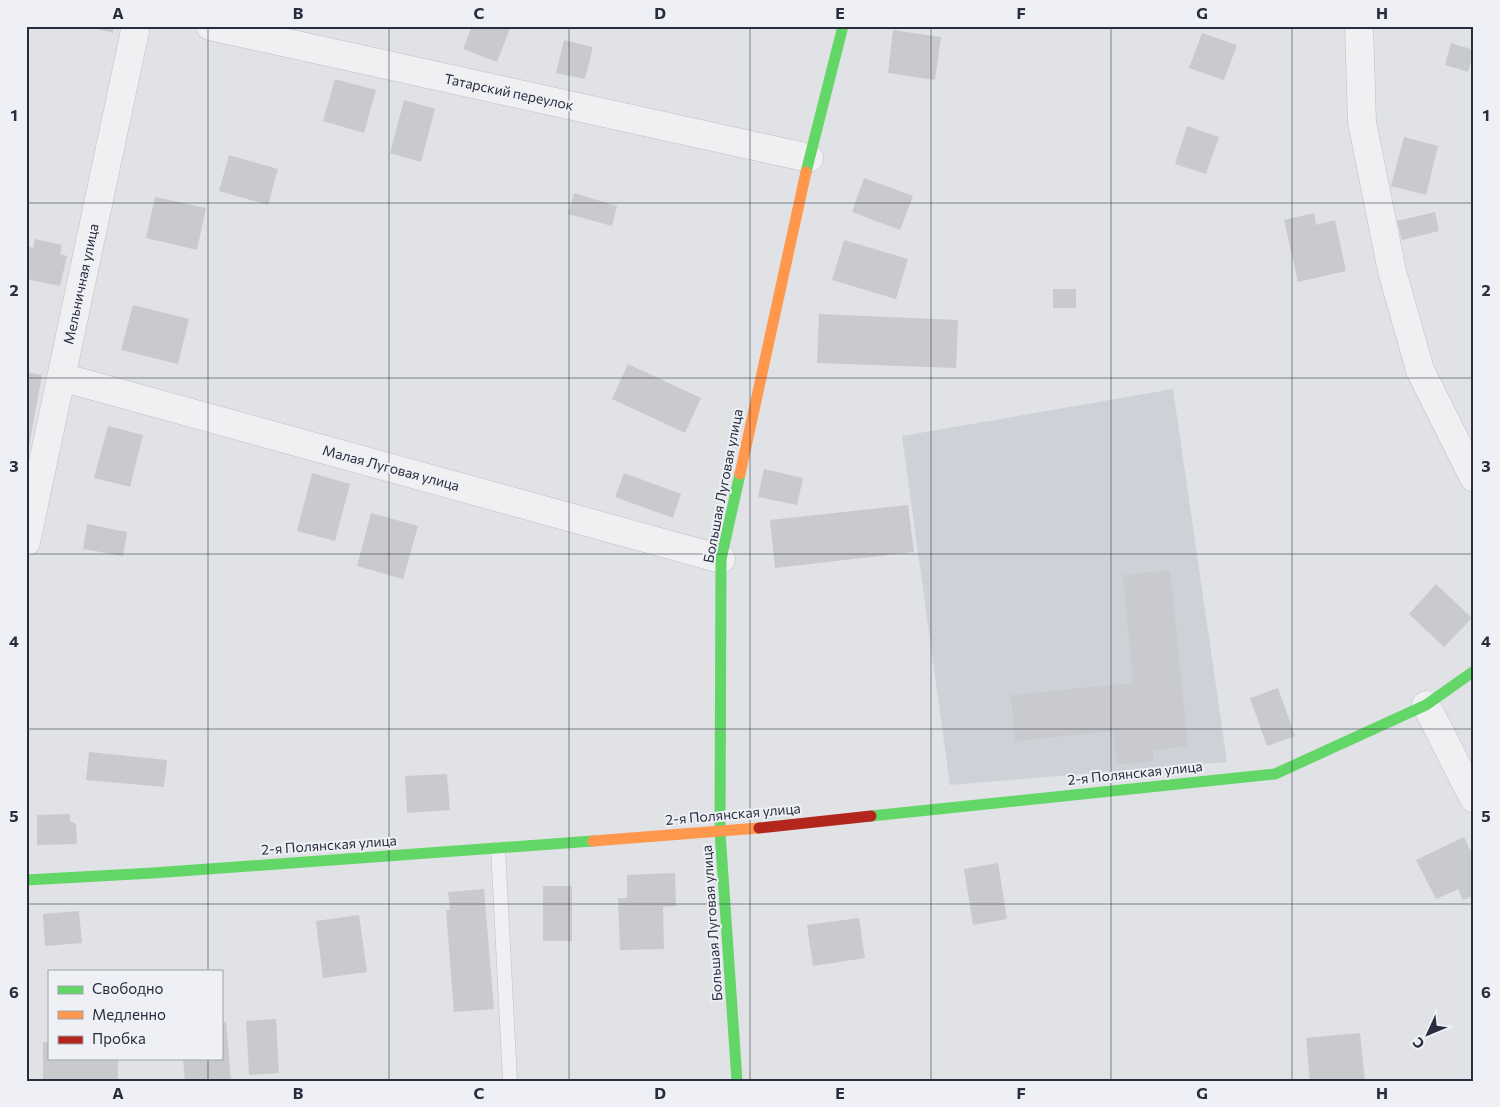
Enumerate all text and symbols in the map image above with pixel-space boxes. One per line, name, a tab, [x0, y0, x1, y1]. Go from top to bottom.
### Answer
text: A	[112, 3, 124, 22]
text: B	[293, 3, 304, 22]
text: C	[474, 3, 485, 22]
text: D	[654, 3, 666, 22]
text: E	[835, 3, 845, 22]
text: F	[1016, 3, 1026, 22]
text: G	[1196, 3, 1208, 22]
text: H	[1376, 3, 1388, 22]
street label: Татарский переулок	[443, 70, 576, 114]
text: 1	[10, 105, 18, 124]
text: 1	[1482, 105, 1490, 124]
street label: Мельничная улица	[59, 222, 102, 346]
text: 2	[9, 280, 19, 299]
text: 2	[1481, 280, 1491, 299]
street label: Большая Луговая улица	[699, 408, 746, 564]
street label: Малая Луговая улица	[321, 441, 461, 494]
text: 3	[9, 456, 19, 475]
text: 3	[1481, 456, 1491, 475]
text: 4	[9, 631, 19, 650]
text: 4	[1481, 631, 1491, 650]
street label: 2-я Полянская улица	[1067, 757, 1203, 788]
street label: 2-я Полянская улица	[665, 799, 801, 828]
text: 5	[9, 806, 19, 825]
text: 5	[1481, 806, 1491, 825]
street label: 2-я Полянская улица	[261, 831, 397, 858]
street label: Большая Луговая улица	[698, 844, 725, 1002]
legend	[48, 970, 222, 1060]
text: Свободно	[92, 979, 163, 997]
text: 6	[9, 982, 19, 1001]
text: 6	[1481, 982, 1491, 1001]
text: Медленно	[92, 1005, 166, 1023]
north arrow	[1402, 1010, 1452, 1060]
text: Пробка	[92, 1029, 146, 1047]
text: С	[1409, 1034, 1428, 1053]
text: A	[112, 1083, 124, 1102]
text: B	[293, 1083, 304, 1102]
text: C	[474, 1083, 485, 1102]
text: D	[654, 1083, 666, 1102]
text: E	[835, 1083, 845, 1102]
text: F	[1016, 1083, 1026, 1102]
text: G	[1196, 1083, 1208, 1102]
text: H	[1376, 1083, 1388, 1102]

